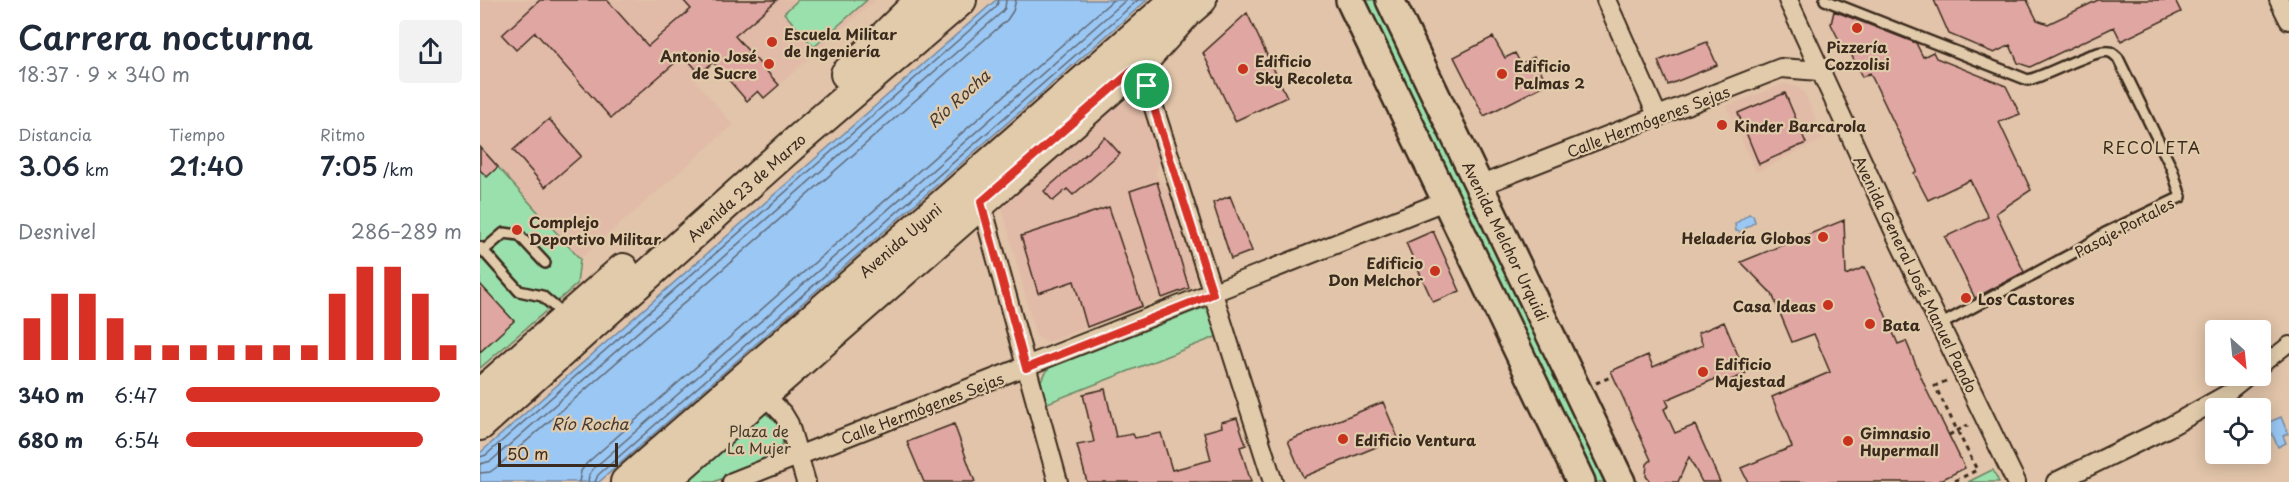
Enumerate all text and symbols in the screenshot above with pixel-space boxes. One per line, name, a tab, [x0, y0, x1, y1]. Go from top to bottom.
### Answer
text: Carrera nocturna	[18, 11, 313, 61]
button: share	[399, 20, 462, 83]
marker: Pizzería Cozzolisi	[1850, 21, 1864, 35]
place label: Escuela Militar de Ingeniería	[784, 22, 897, 62]
marker: Escuela Militar de Ingeniería	[765, 35, 779, 49]
place label: Pizzería Cozzolisi	[1825, 35, 1889, 75]
place label: Antonio José de Sucre	[660, 44, 757, 84]
place label: Edificio Sky Recoleta	[1255, 49, 1353, 89]
place label: Edificio Palmas 2	[1514, 54, 1585, 94]
marker: Antonio José de Sucre	[762, 57, 776, 71]
text: 18:37 · 9 × 340 m	[18, 59, 190, 89]
pin	[1121, 60, 1172, 111]
marker: Edificio Sky Recoleta	[1236, 62, 1250, 76]
water label: Río Rocha	[921, 63, 995, 133]
marker: Edificio Palmas 2	[1495, 67, 1509, 81]
icon: arrive	[1130, 69, 1163, 102]
street label: Calle Hermógenes Sejas	[1563, 79, 1733, 163]
place label: Kinder Barcarola	[1734, 114, 1866, 137]
marker: Kinder Barcarola	[1715, 118, 1729, 132]
text: Distancia	[18, 122, 92, 146]
text: Tiempo	[169, 122, 225, 146]
text: Ritmo	[320, 122, 365, 146]
street label: Avenida 23 de Marzo	[682, 127, 810, 247]
district label: RECOLETA	[2102, 135, 2202, 159]
text: 3.06	[18, 146, 80, 185]
text: 21:40	[169, 146, 244, 185]
text: 7:05	[320, 146, 378, 185]
street label: Avenida General José Manuel Pando	[1848, 152, 1984, 396]
text: km	[80, 157, 109, 181]
text: /km	[378, 157, 414, 181]
street label: Avenida Melchor Urquidi	[1457, 157, 1555, 325]
street label: Pasaje Portales	[2070, 191, 2178, 263]
street label: Avenida Uyuni	[853, 197, 947, 283]
place label: Complejo Deportivo Militar	[529, 210, 661, 250]
text: Desnivel	[18, 216, 96, 246]
text: 286–289 m	[351, 216, 462, 246]
marker: Complejo Deportivo Militar	[510, 223, 524, 237]
place label: Heladería Globos	[1681, 226, 1811, 249]
marker: Heladería Globos	[1816, 230, 1830, 244]
place label: Edificio Don Melchor	[1328, 251, 1423, 291]
marker: Edificio Don Melchor	[1428, 264, 1442, 278]
place label: Los Castores	[1978, 287, 2075, 310]
marker: Los Castores	[1959, 291, 1973, 305]
place label: Casa Ideas	[1733, 294, 1816, 317]
marker: Casa Ideas	[1821, 298, 1835, 312]
place label: Bata	[1882, 313, 1921, 336]
marker: Bata	[1863, 317, 1877, 331]
north arrow	[2205, 320, 2271, 386]
map controls	[2205, 320, 2271, 464]
place label: Edificio Majestad	[1715, 352, 1786, 392]
marker: Edificio Majestad	[1696, 365, 1710, 379]
street label: Calle Hermógenes Sejas	[837, 366, 1007, 450]
text: 340 m	[18, 380, 84, 410]
text: 6:47	[114, 380, 157, 410]
button: locate	[2205, 398, 2271, 464]
water label: Río Rocha	[552, 411, 629, 435]
park label: Plaza de La Mujer	[727, 419, 791, 459]
place label: Gimnasio Hupermall	[1860, 421, 1939, 461]
text: 680 m	[18, 425, 83, 455]
text: 6:54	[114, 425, 160, 455]
place label: Edificio Ventura	[1355, 428, 1477, 451]
marker: Edificio Ventura	[1336, 432, 1350, 446]
marker: Gimnasio Hupermall	[1841, 434, 1855, 448]
scale bar	[498, 440, 618, 468]
text: 50 m	[507, 441, 548, 465]

